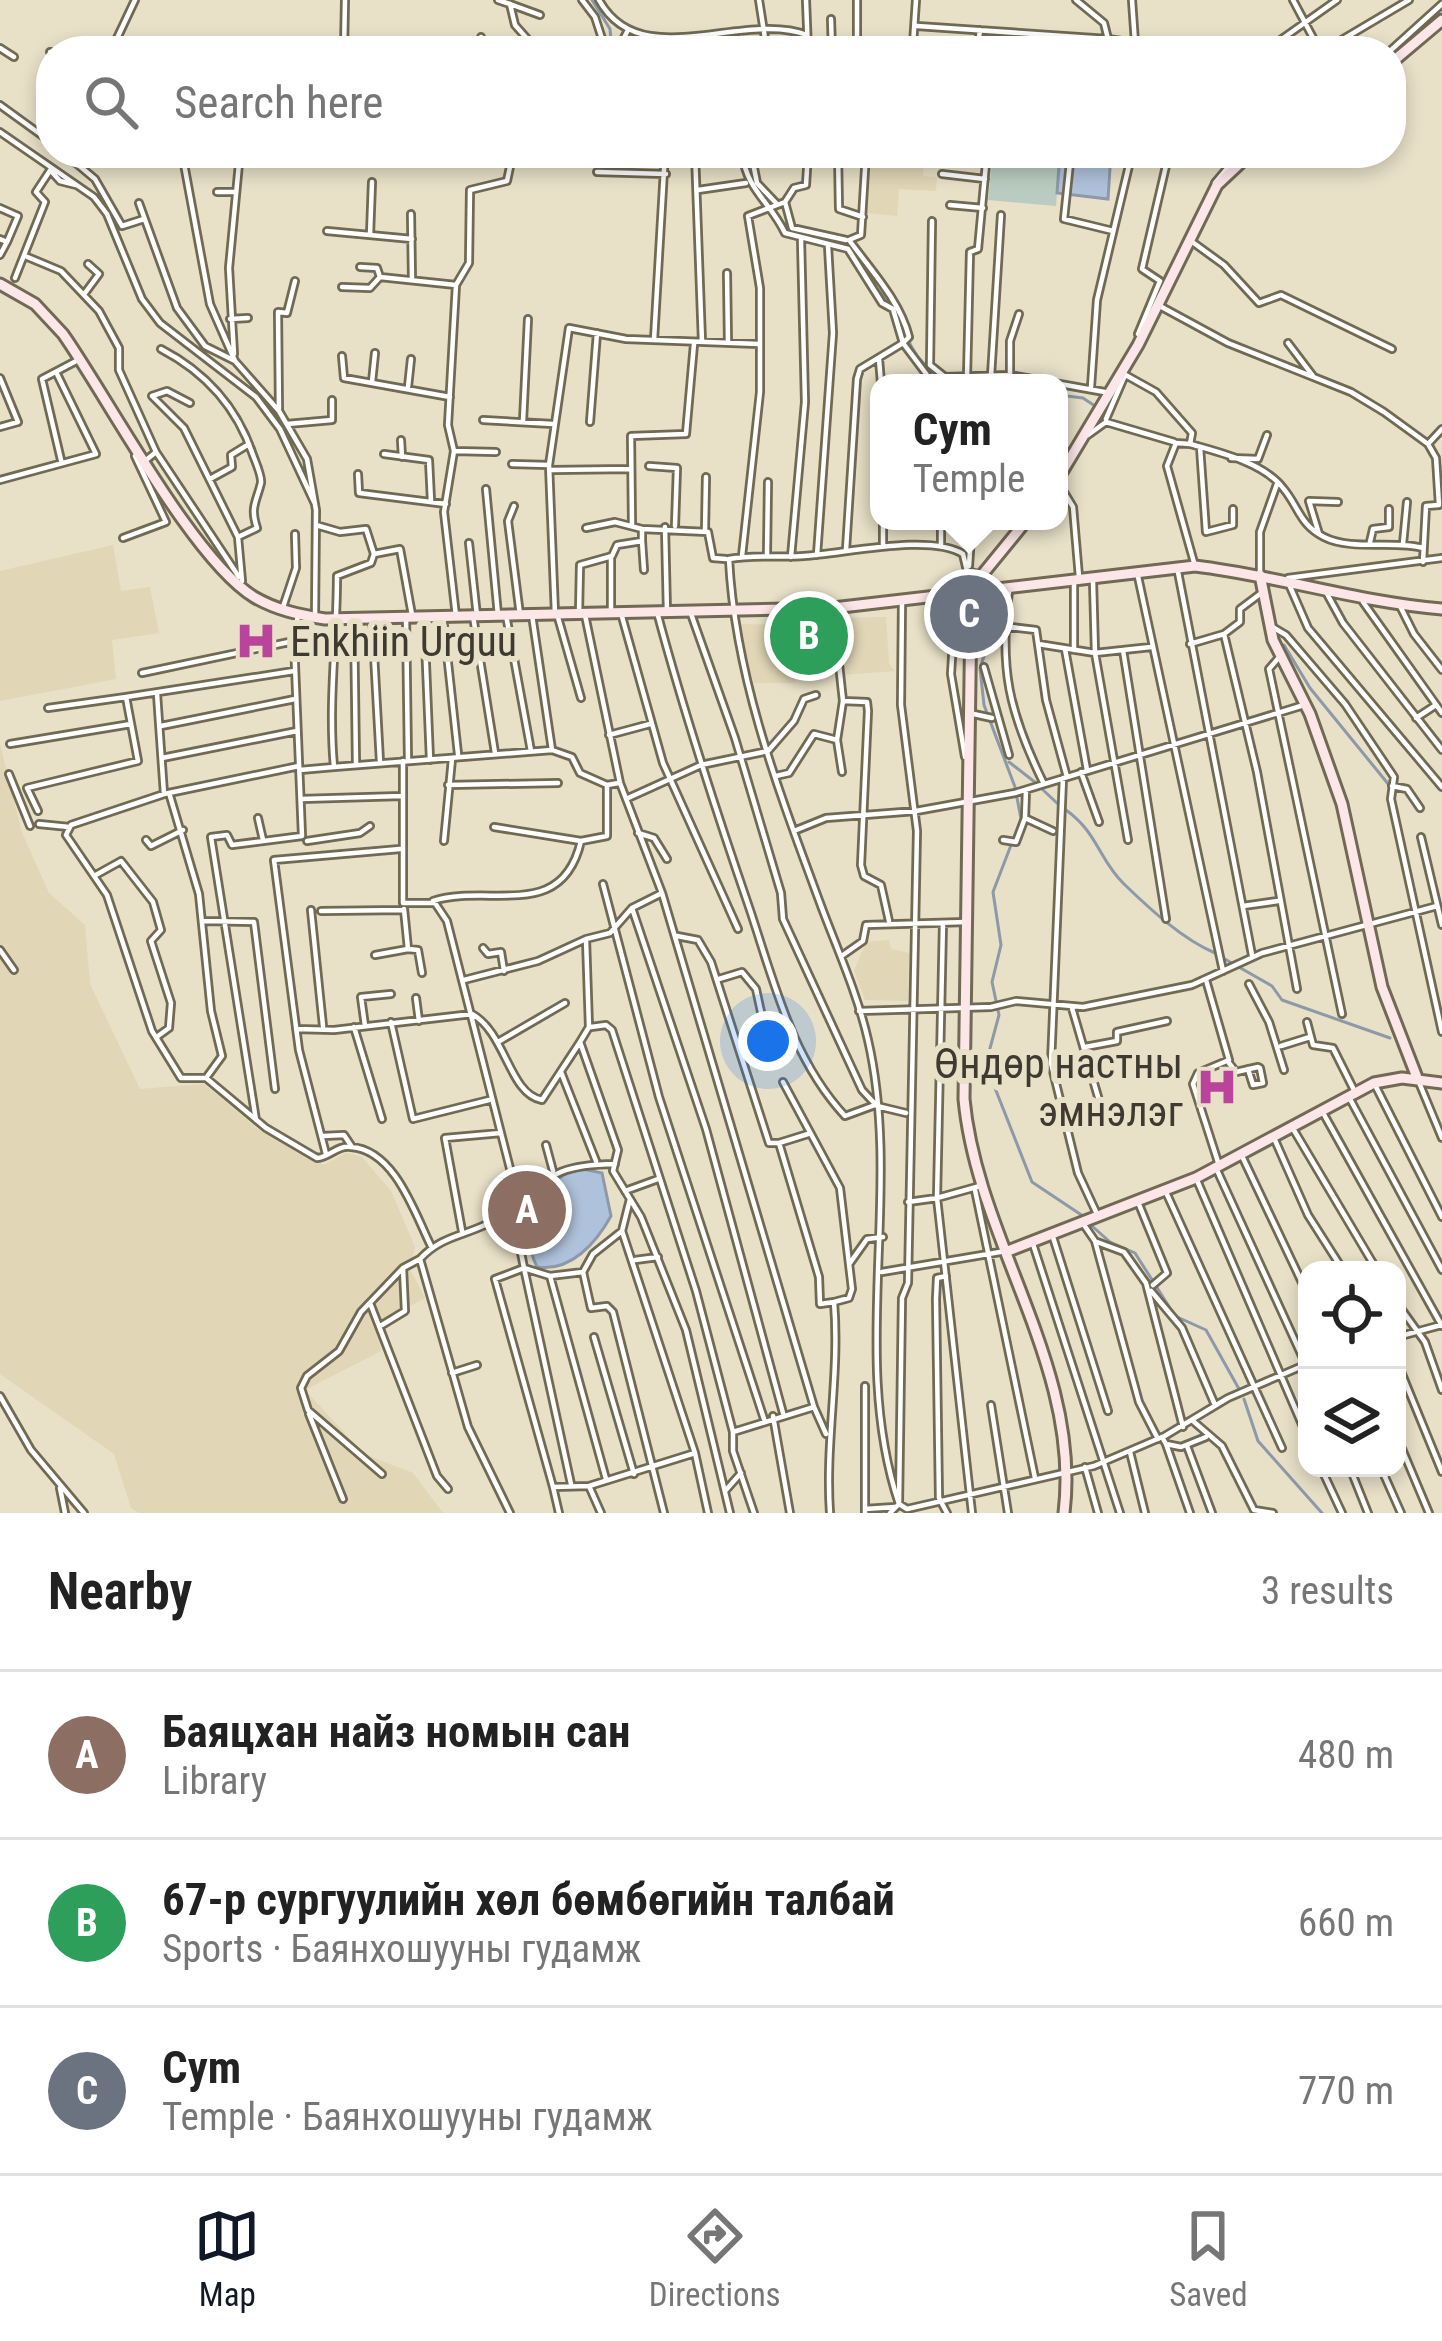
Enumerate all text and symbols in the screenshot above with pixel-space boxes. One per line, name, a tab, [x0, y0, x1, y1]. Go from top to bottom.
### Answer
search box	[36, 36, 1406, 168]
icon: search	[78, 69, 144, 135]
text: Search here	[174, 76, 383, 129]
popup	[870, 374, 1068, 530]
text: Cym	[913, 403, 992, 456]
text: Temple	[913, 456, 1025, 502]
pin: C	[930, 569, 1008, 659]
pin: B	[770, 591, 848, 681]
place label: Enkhiin Urguu	[290, 617, 517, 666]
hospital icon: Enkhiin Urguu	[233, 618, 279, 664]
your location	[738, 1011, 798, 1071]
place label: Өндөр настны эмнэлэг	[934, 1039, 1183, 1136]
hospital icon: Өндөр настны эмнэлэг	[1194, 1064, 1240, 1110]
pin: A	[488, 1165, 566, 1255]
map controls	[1298, 1261, 1406, 1477]
button: locate	[1298, 1261, 1406, 1369]
button: layers	[1298, 1369, 1406, 1477]
text: Nearby	[48, 1562, 192, 1621]
text: 3 results	[1261, 1568, 1394, 1614]
text: Баяцхан найз номын сан	[162, 1705, 630, 1758]
text: A	[75, 1732, 99, 1778]
text: 480 m	[1298, 1732, 1394, 1778]
text: Library	[162, 1758, 267, 1804]
text: 67-р сургуулийн хөл бөмбөгийн талбай	[162, 1873, 895, 1926]
text: B	[76, 1900, 98, 1946]
text: 660 m	[1298, 1900, 1394, 1946]
text: Sports · Баянхошууны гудамж	[162, 1926, 641, 1972]
text: Cym	[162, 2041, 241, 2094]
text: C	[76, 2068, 98, 2114]
text: 770 m	[1298, 2068, 1394, 2114]
text: Temple · Баянхошууны гудамж	[162, 2094, 653, 2140]
tab: Map	[194, 2203, 260, 2314]
tab: Directions	[649, 2203, 781, 2314]
tab: Saved	[1169, 2203, 1248, 2314]

